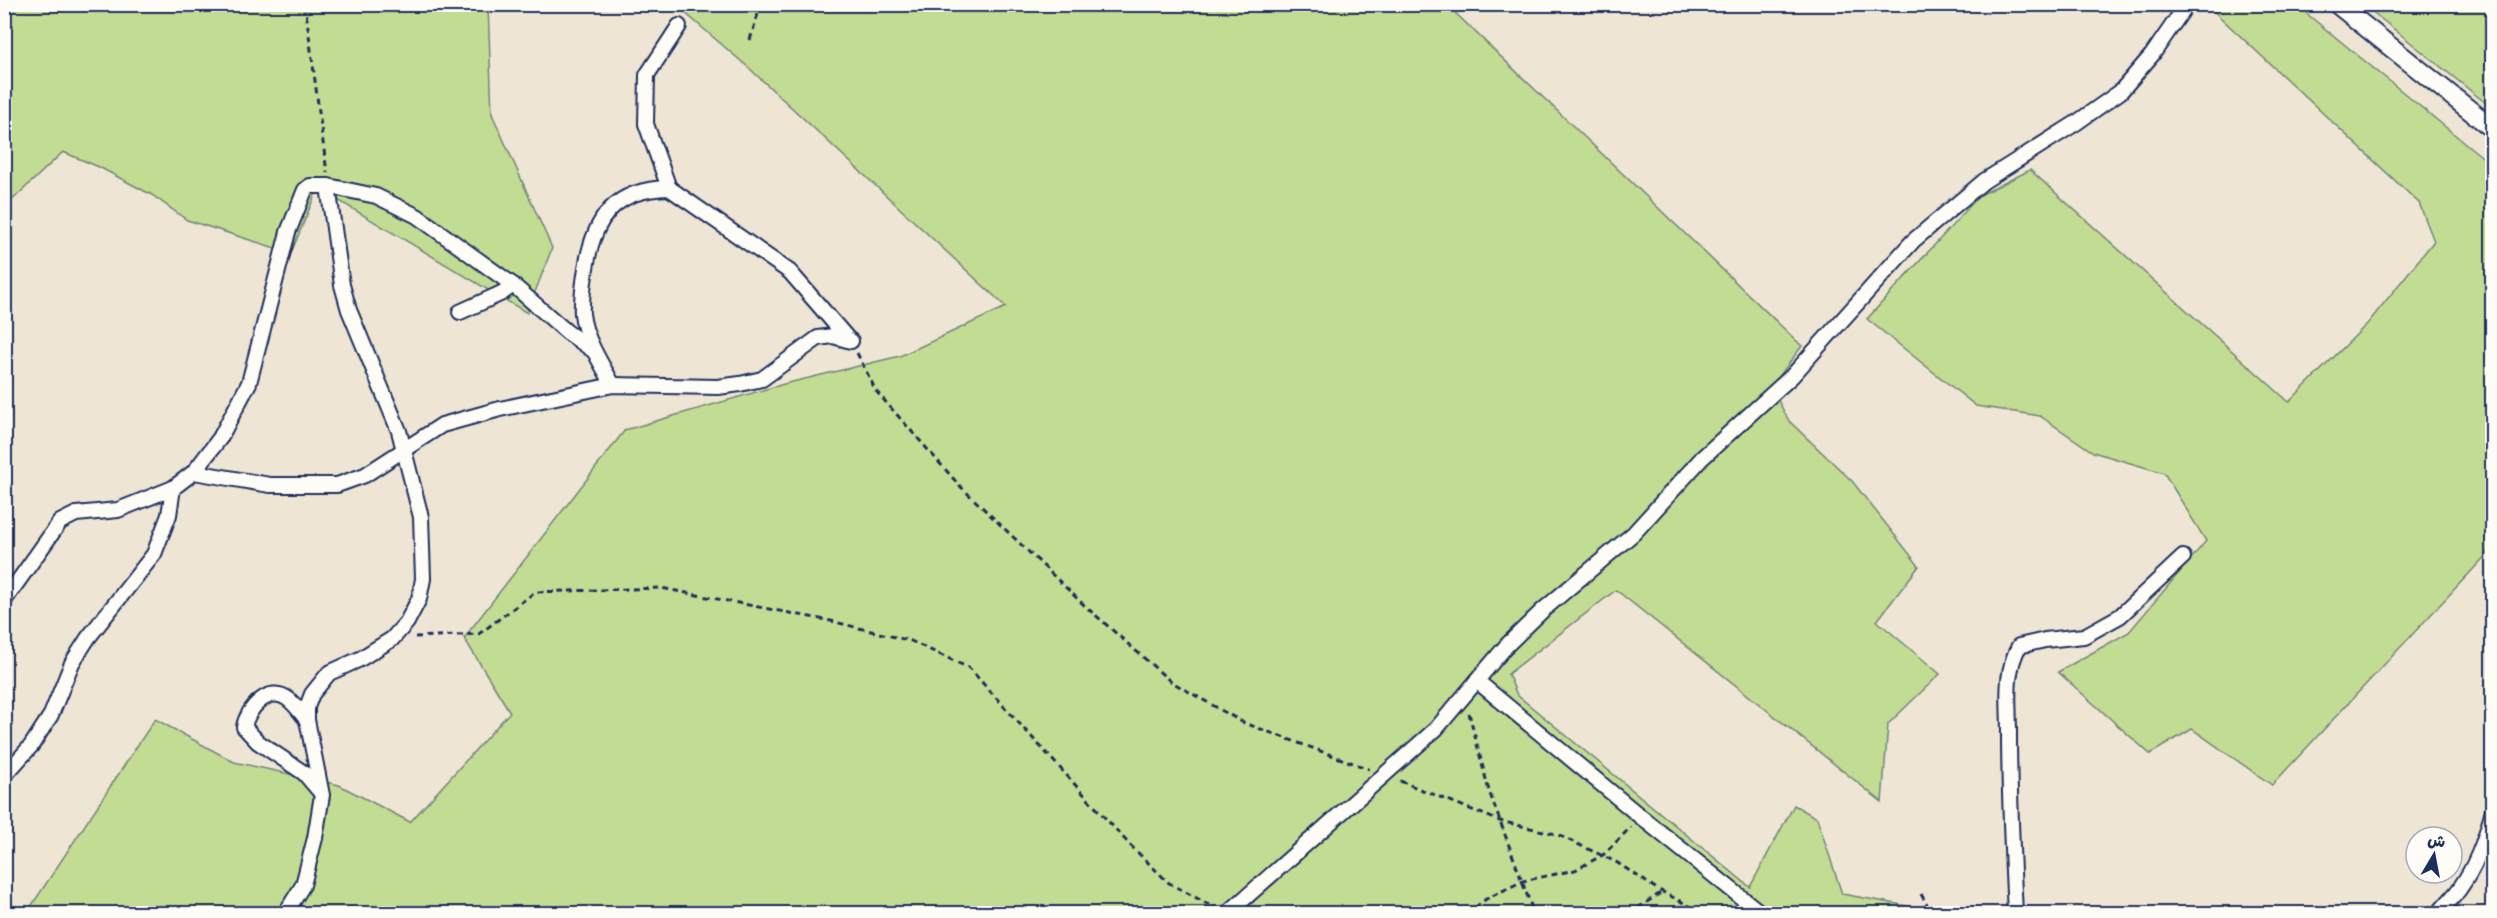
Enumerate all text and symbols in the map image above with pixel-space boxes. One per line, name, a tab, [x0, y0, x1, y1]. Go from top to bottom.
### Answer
north arrow	[2404, 825, 2464, 885]
text: ش	[2426, 830, 2447, 854]

